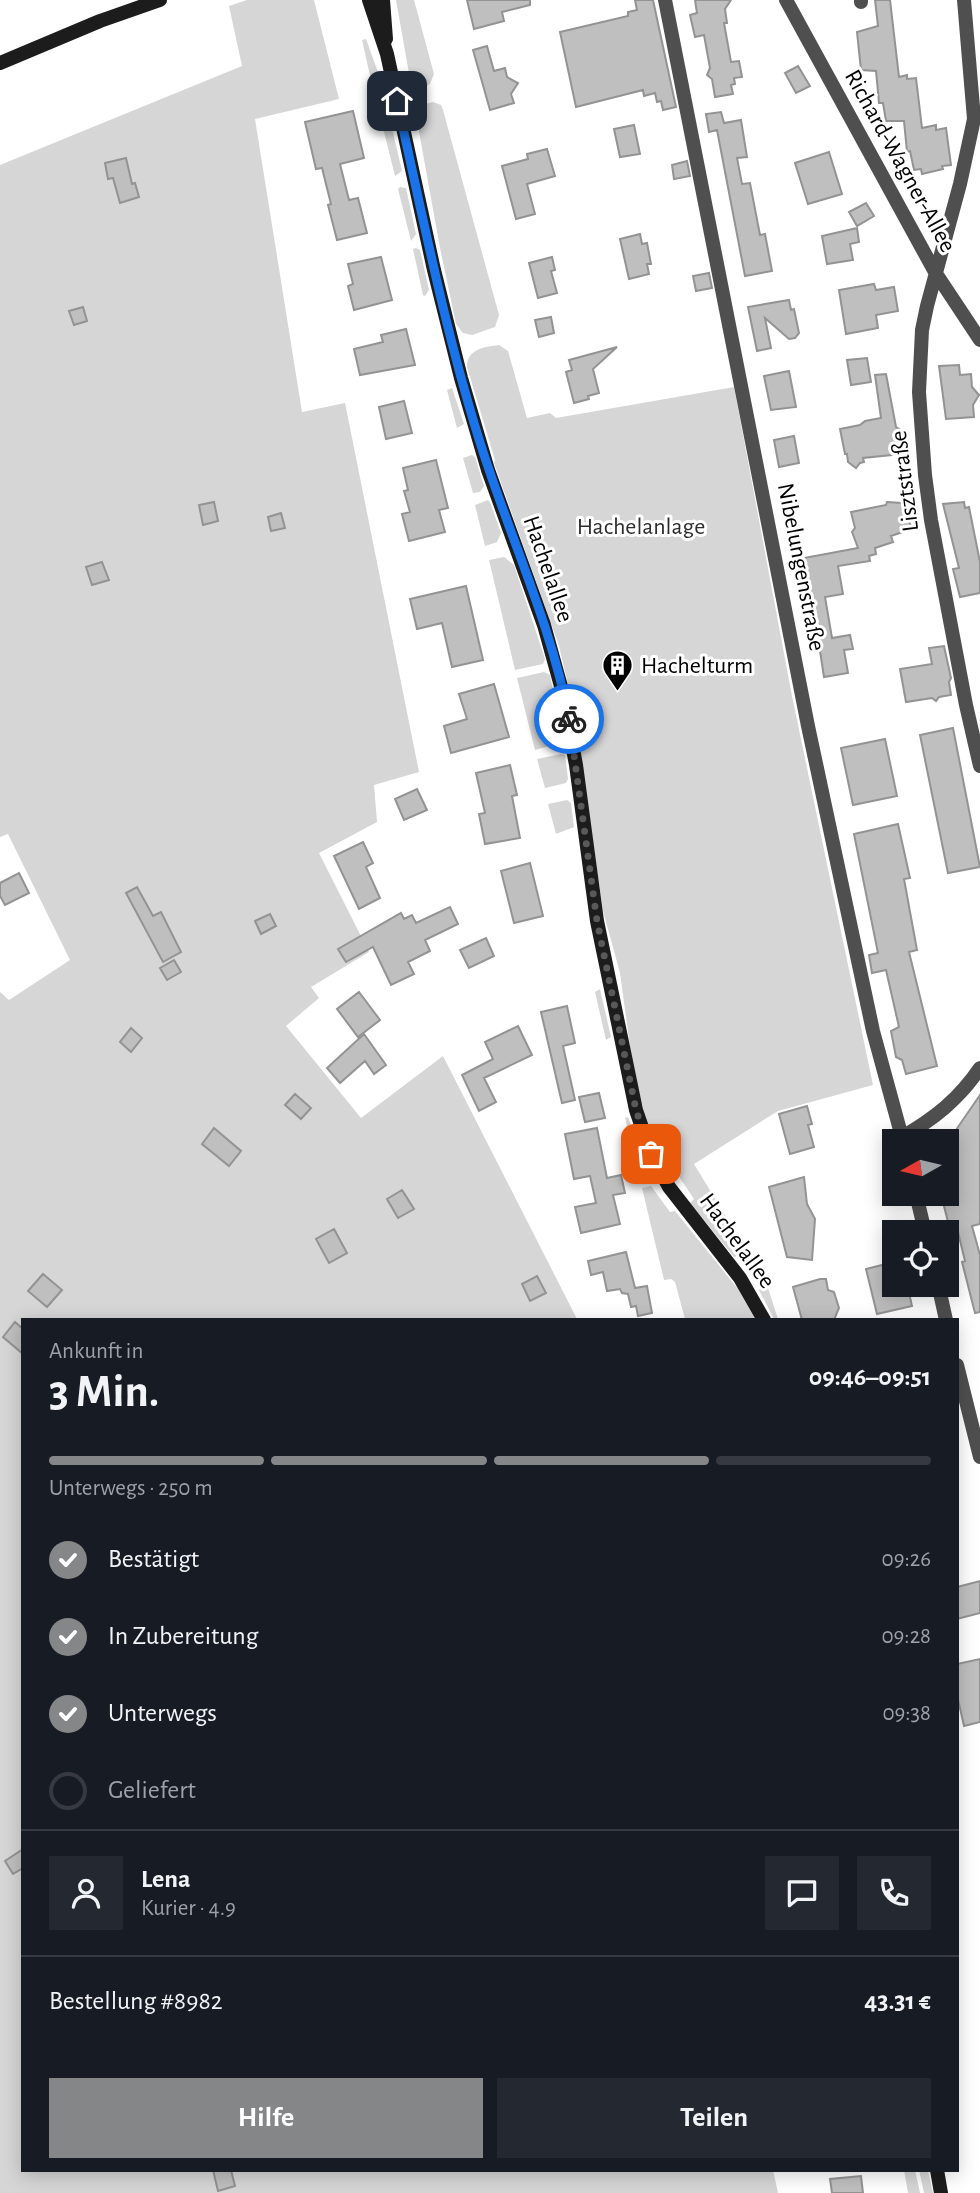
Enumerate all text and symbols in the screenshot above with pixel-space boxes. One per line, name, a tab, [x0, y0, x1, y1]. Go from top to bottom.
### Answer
street label: Richard-Wagner-Allee	[840, 66, 960, 256]
pin	[367, 71, 427, 131]
icon: home	[378, 82, 416, 120]
street label: Lisztstraße	[887, 429, 923, 533]
street label: Nibelungenstraße	[773, 481, 829, 653]
street label: Hachelallee	[519, 513, 577, 625]
park label: Hachelanlage	[577, 515, 705, 539]
building icon: Hachelturm	[601, 649, 635, 693]
place label: Hachelturm	[641, 654, 753, 678]
courier	[534, 684, 604, 754]
icon: bike	[550, 700, 588, 738]
pin	[621, 1124, 681, 1184]
north arrow	[882, 1129, 959, 1206]
map controls	[882, 1129, 959, 1297]
icon: bag	[632, 1135, 670, 1173]
street label: Hachelallee	[695, 1189, 779, 1293]
button: locate	[882, 1220, 959, 1297]
text: Ankunft in	[49, 1340, 143, 1363]
text: 09:46–09:51	[809, 1364, 931, 1390]
text: 3 Min.	[49, 1369, 159, 1415]
text: Unterwegs · 250 m	[49, 1477, 213, 1500]
icon: check	[49, 1541, 87, 1579]
text: Bestätigt	[108, 1546, 199, 1572]
text: 09:26	[882, 1548, 931, 1571]
icon: check	[49, 1618, 87, 1656]
text: In Zubereitung	[108, 1623, 258, 1649]
text: 09:28	[881, 1625, 931, 1648]
icon: check	[49, 1695, 87, 1733]
text: Unterwegs	[108, 1700, 217, 1726]
text: 09:38	[882, 1702, 931, 1725]
text: Geliefert	[108, 1777, 196, 1803]
button: person	[49, 1856, 123, 1930]
button: chat	[765, 1856, 839, 1930]
button: phone	[857, 1856, 931, 1930]
text: Lena	[141, 1866, 191, 1892]
text: Kurier · 4.9	[141, 1897, 236, 1920]
text: Bestellung #8982	[49, 1988, 223, 2014]
text: 43.31 €	[864, 1988, 931, 2014]
button: Hilfe	[49, 2078, 483, 2158]
button: Teilen	[497, 2078, 931, 2158]

